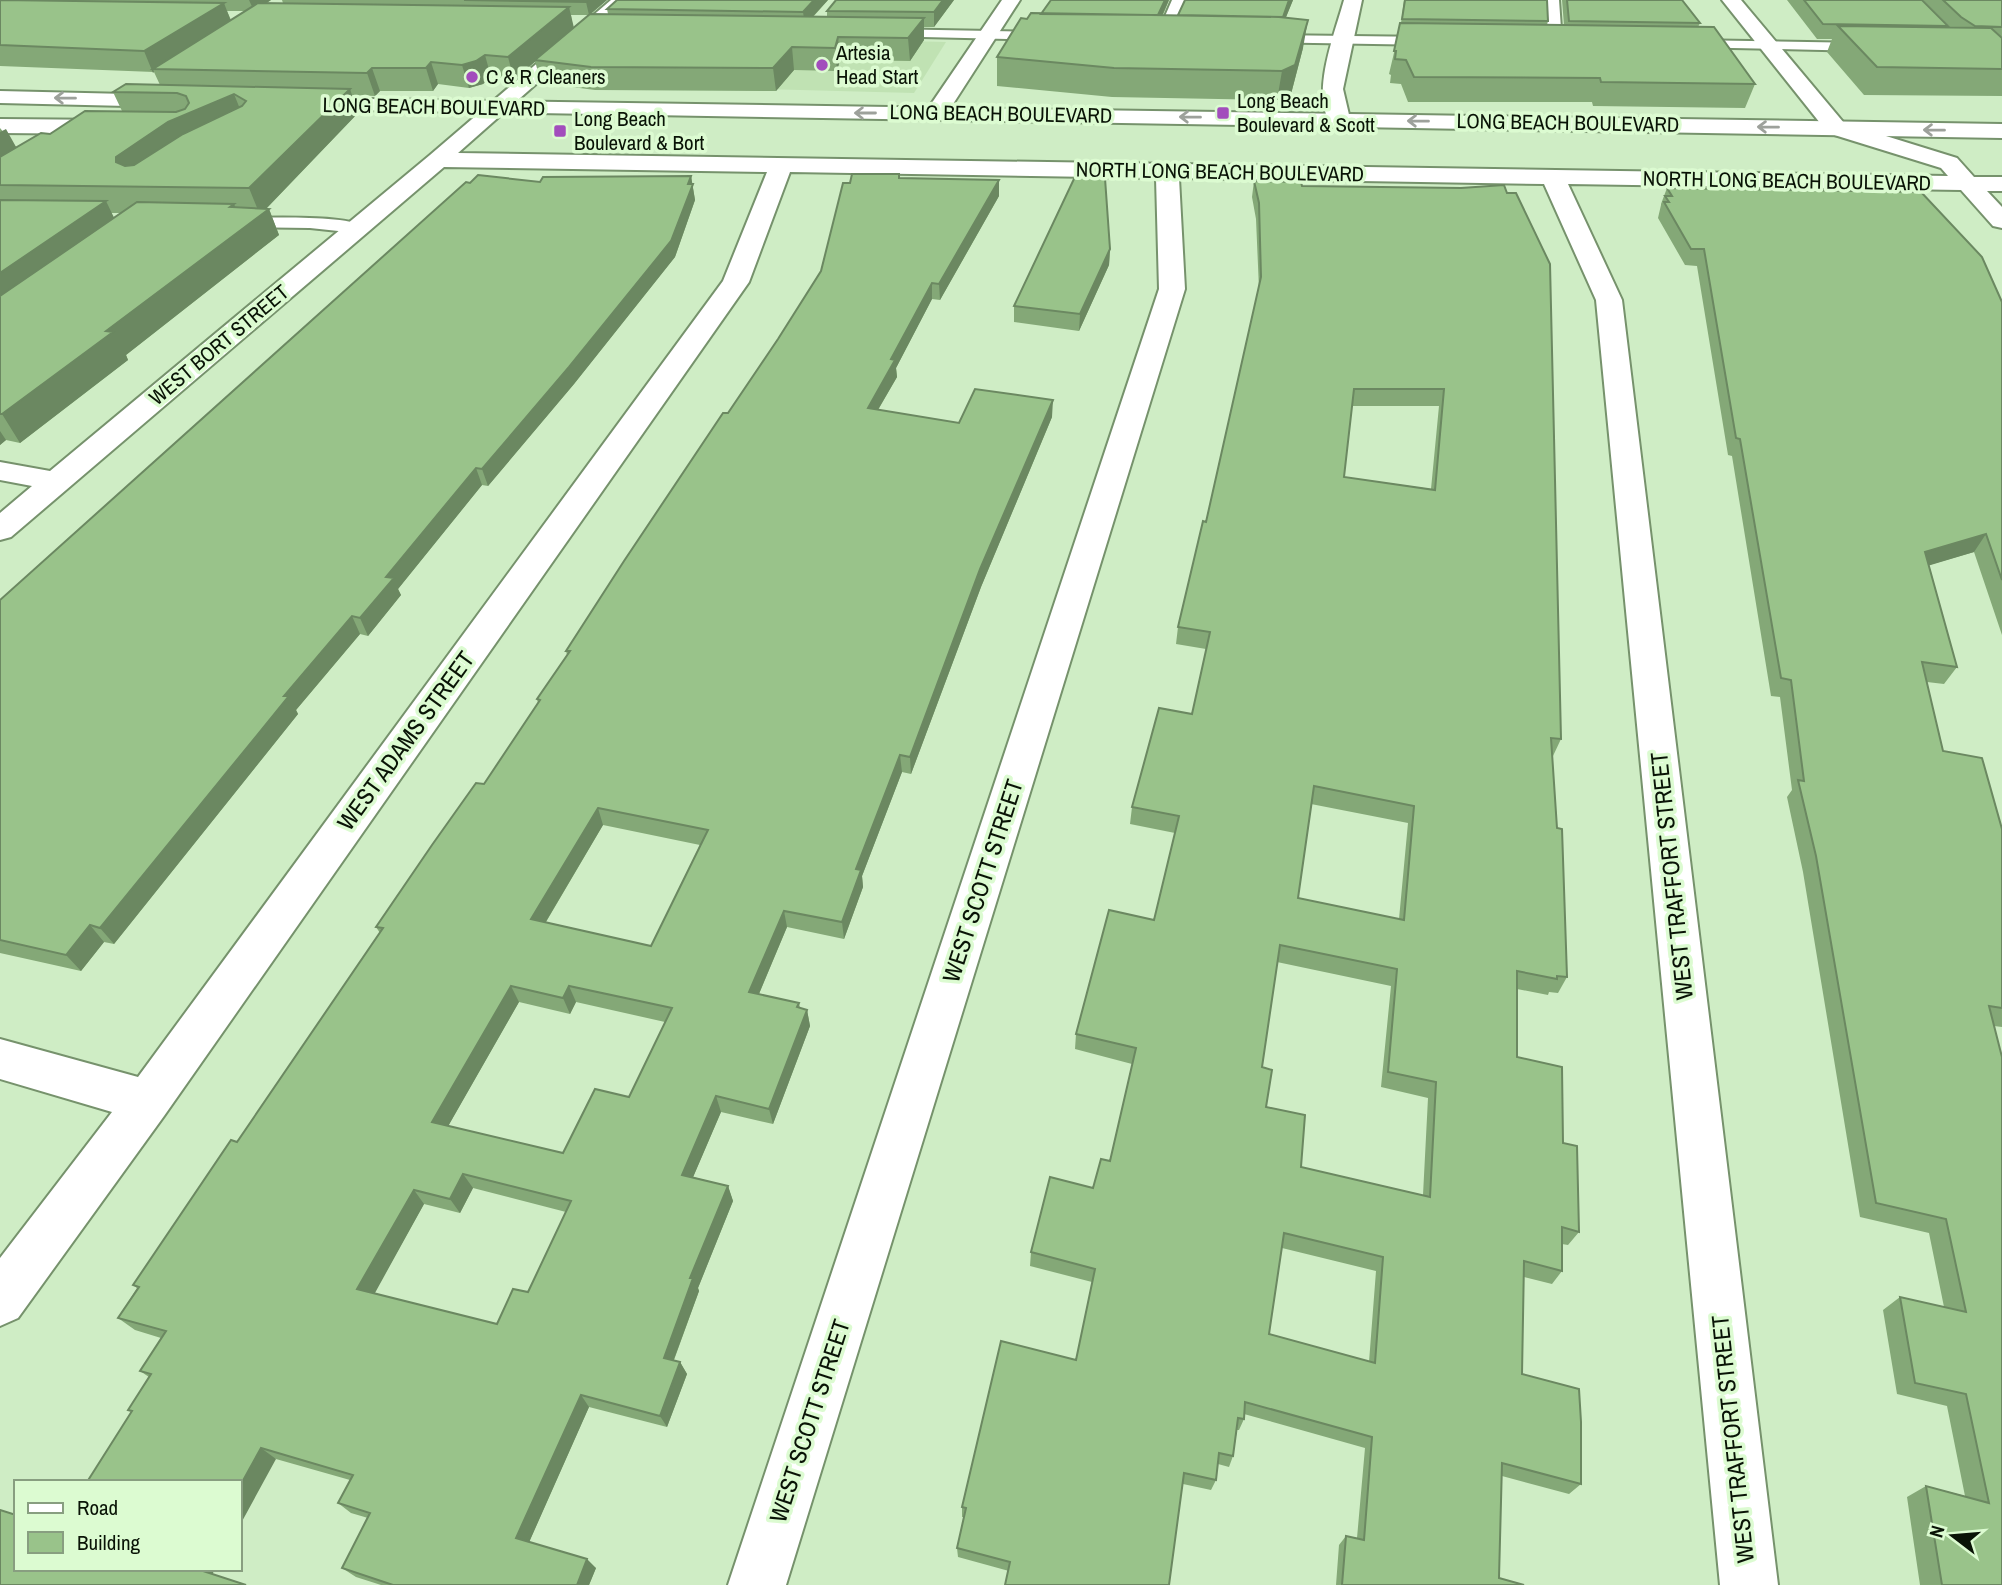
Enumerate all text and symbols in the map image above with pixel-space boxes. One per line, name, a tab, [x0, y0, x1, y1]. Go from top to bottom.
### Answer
place label: Artesia Head Start	[835, 38, 919, 91]
marker: Artesia Head Start	[814, 57, 830, 73]
place label: C & R Cleaners	[486, 62, 606, 91]
marker: C & R Cleaners	[464, 69, 480, 85]
place label: Long Beach Boulevard & Scott	[1237, 86, 1375, 139]
street label: LONG BEACH BOULEVARD	[322, 90, 546, 123]
one-way arrow	[54, 92, 77, 105]
street label: LONG BEACH BOULEVARD	[889, 97, 1113, 130]
place label: Long Beach Boulevard & Bort	[574, 104, 704, 157]
marker: Long Beach Boulevard & Scott	[1215, 105, 1231, 121]
one-way arrow	[854, 106, 877, 120]
street label: LONG BEACH BOULEVARD	[1456, 106, 1680, 139]
one-way arrow	[1179, 110, 1202, 124]
one-way arrow	[1407, 114, 1430, 127]
one-way arrow	[1756, 120, 1779, 134]
marker: Long Beach Boulevard & Bort	[552, 123, 568, 139]
one-way arrow	[1923, 123, 1946, 137]
street label: NORTH LONG BEACH BOULEVARD	[1076, 154, 1364, 189]
street label: NORTH LONG BEACH BOULEVARD	[1643, 163, 1931, 198]
street label: WEST BORT STREET	[143, 277, 295, 412]
street label: WEST ADAMS STREET	[329, 644, 481, 836]
street label: WEST TRAFFORT STREET	[1642, 751, 1700, 1002]
street label: WEST SCOTT STREET	[934, 775, 1030, 986]
street label: WEST TRAFFORT STREET	[1703, 1314, 1761, 1565]
street label: WEST SCOTT STREET	[761, 1315, 857, 1526]
legend	[14, 1480, 242, 1571]
text: Road	[77, 1493, 118, 1522]
north arrow	[1918, 1501, 1988, 1571]
text: N	[1923, 1522, 1951, 1540]
text: Building	[77, 1528, 141, 1557]

